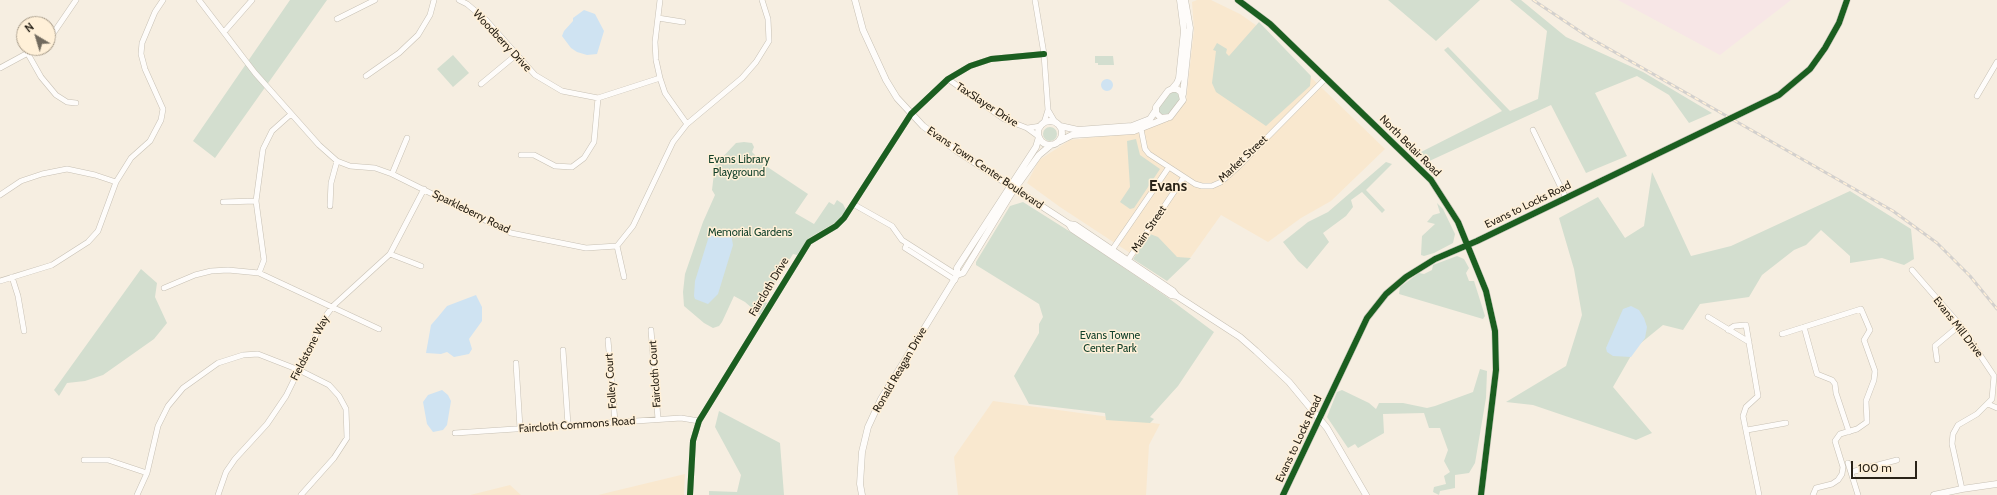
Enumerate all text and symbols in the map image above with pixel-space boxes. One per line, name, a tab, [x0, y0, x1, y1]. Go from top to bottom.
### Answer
street label: Woodberry Drive	[470, 7, 534, 75]
north arrow	[16, 16, 56, 56]
text: N	[22, 19, 37, 35]
street label: TaxSlayer Drive	[954, 80, 1020, 130]
street label: North Belair Road	[1377, 113, 1443, 179]
street label: Evans Town Center Boulevard	[924, 124, 1046, 212]
street label: Market Street	[1216, 133, 1270, 185]
park label: Evans Library Playground	[708, 153, 770, 179]
district label: Evans	[1149, 178, 1187, 196]
street label: Evans to Locks Road	[1483, 178, 1573, 232]
street label: Sparkleberry Road	[430, 187, 512, 237]
street label: Main Street	[1129, 203, 1169, 255]
park label: Memorial Gardens	[708, 226, 792, 240]
street label: Faircloth Drive	[746, 255, 792, 319]
street label: Evans Mill Drive	[1930, 294, 1986, 360]
street label: Fieldstone Way	[288, 313, 332, 383]
street label: Ronald Reagan Drive	[870, 325, 930, 415]
park label: Evans Towne Center Park	[1080, 329, 1140, 355]
street label: Faircloth Court	[646, 340, 664, 408]
street label: Folley Court	[602, 353, 620, 409]
street label: Evans to Locks Road	[1273, 394, 1325, 484]
street label: Faircloth Commons Road	[518, 414, 636, 436]
scale bar	[1853, 453, 1919, 479]
text: 100 m	[1858, 460, 1892, 475]

